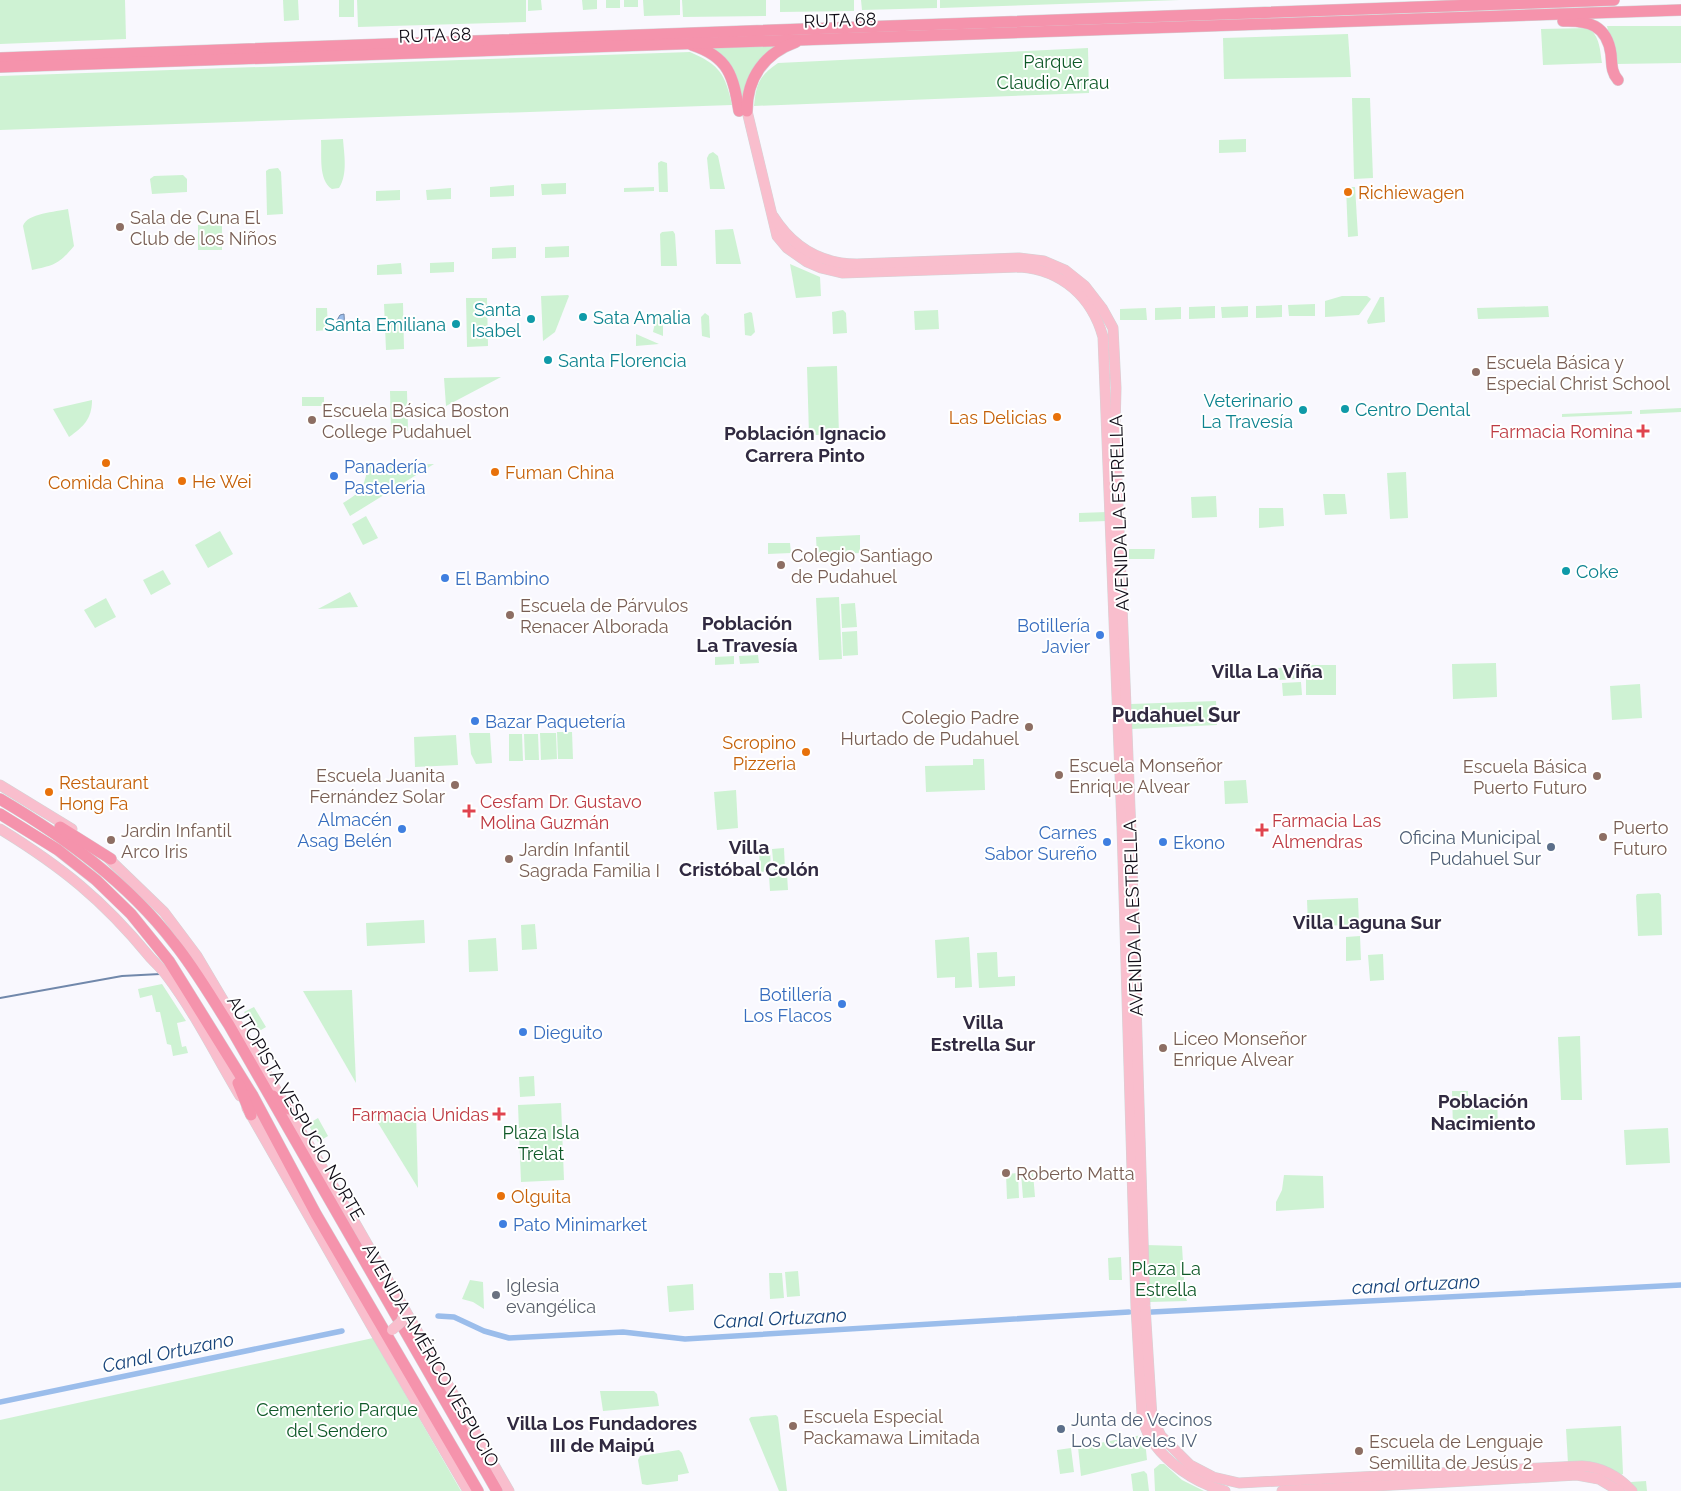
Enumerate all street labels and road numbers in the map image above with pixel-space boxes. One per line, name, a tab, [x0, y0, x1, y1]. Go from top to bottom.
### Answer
street label: RUTA 68	[803, 8, 877, 32]
street label: RUTA 68	[398, 23, 472, 47]
street label: AVENIDA LA ESTRELLA	[1105, 414, 1133, 612]
street label: AVENIDA LA ESTRELLA	[1119, 819, 1147, 1017]
street label: AUTOPISTA VESPUCIO NORTE	[223, 992, 369, 1224]
street label: AVENIDA AMÉRICO VESPUCIO	[358, 1239, 505, 1471]

